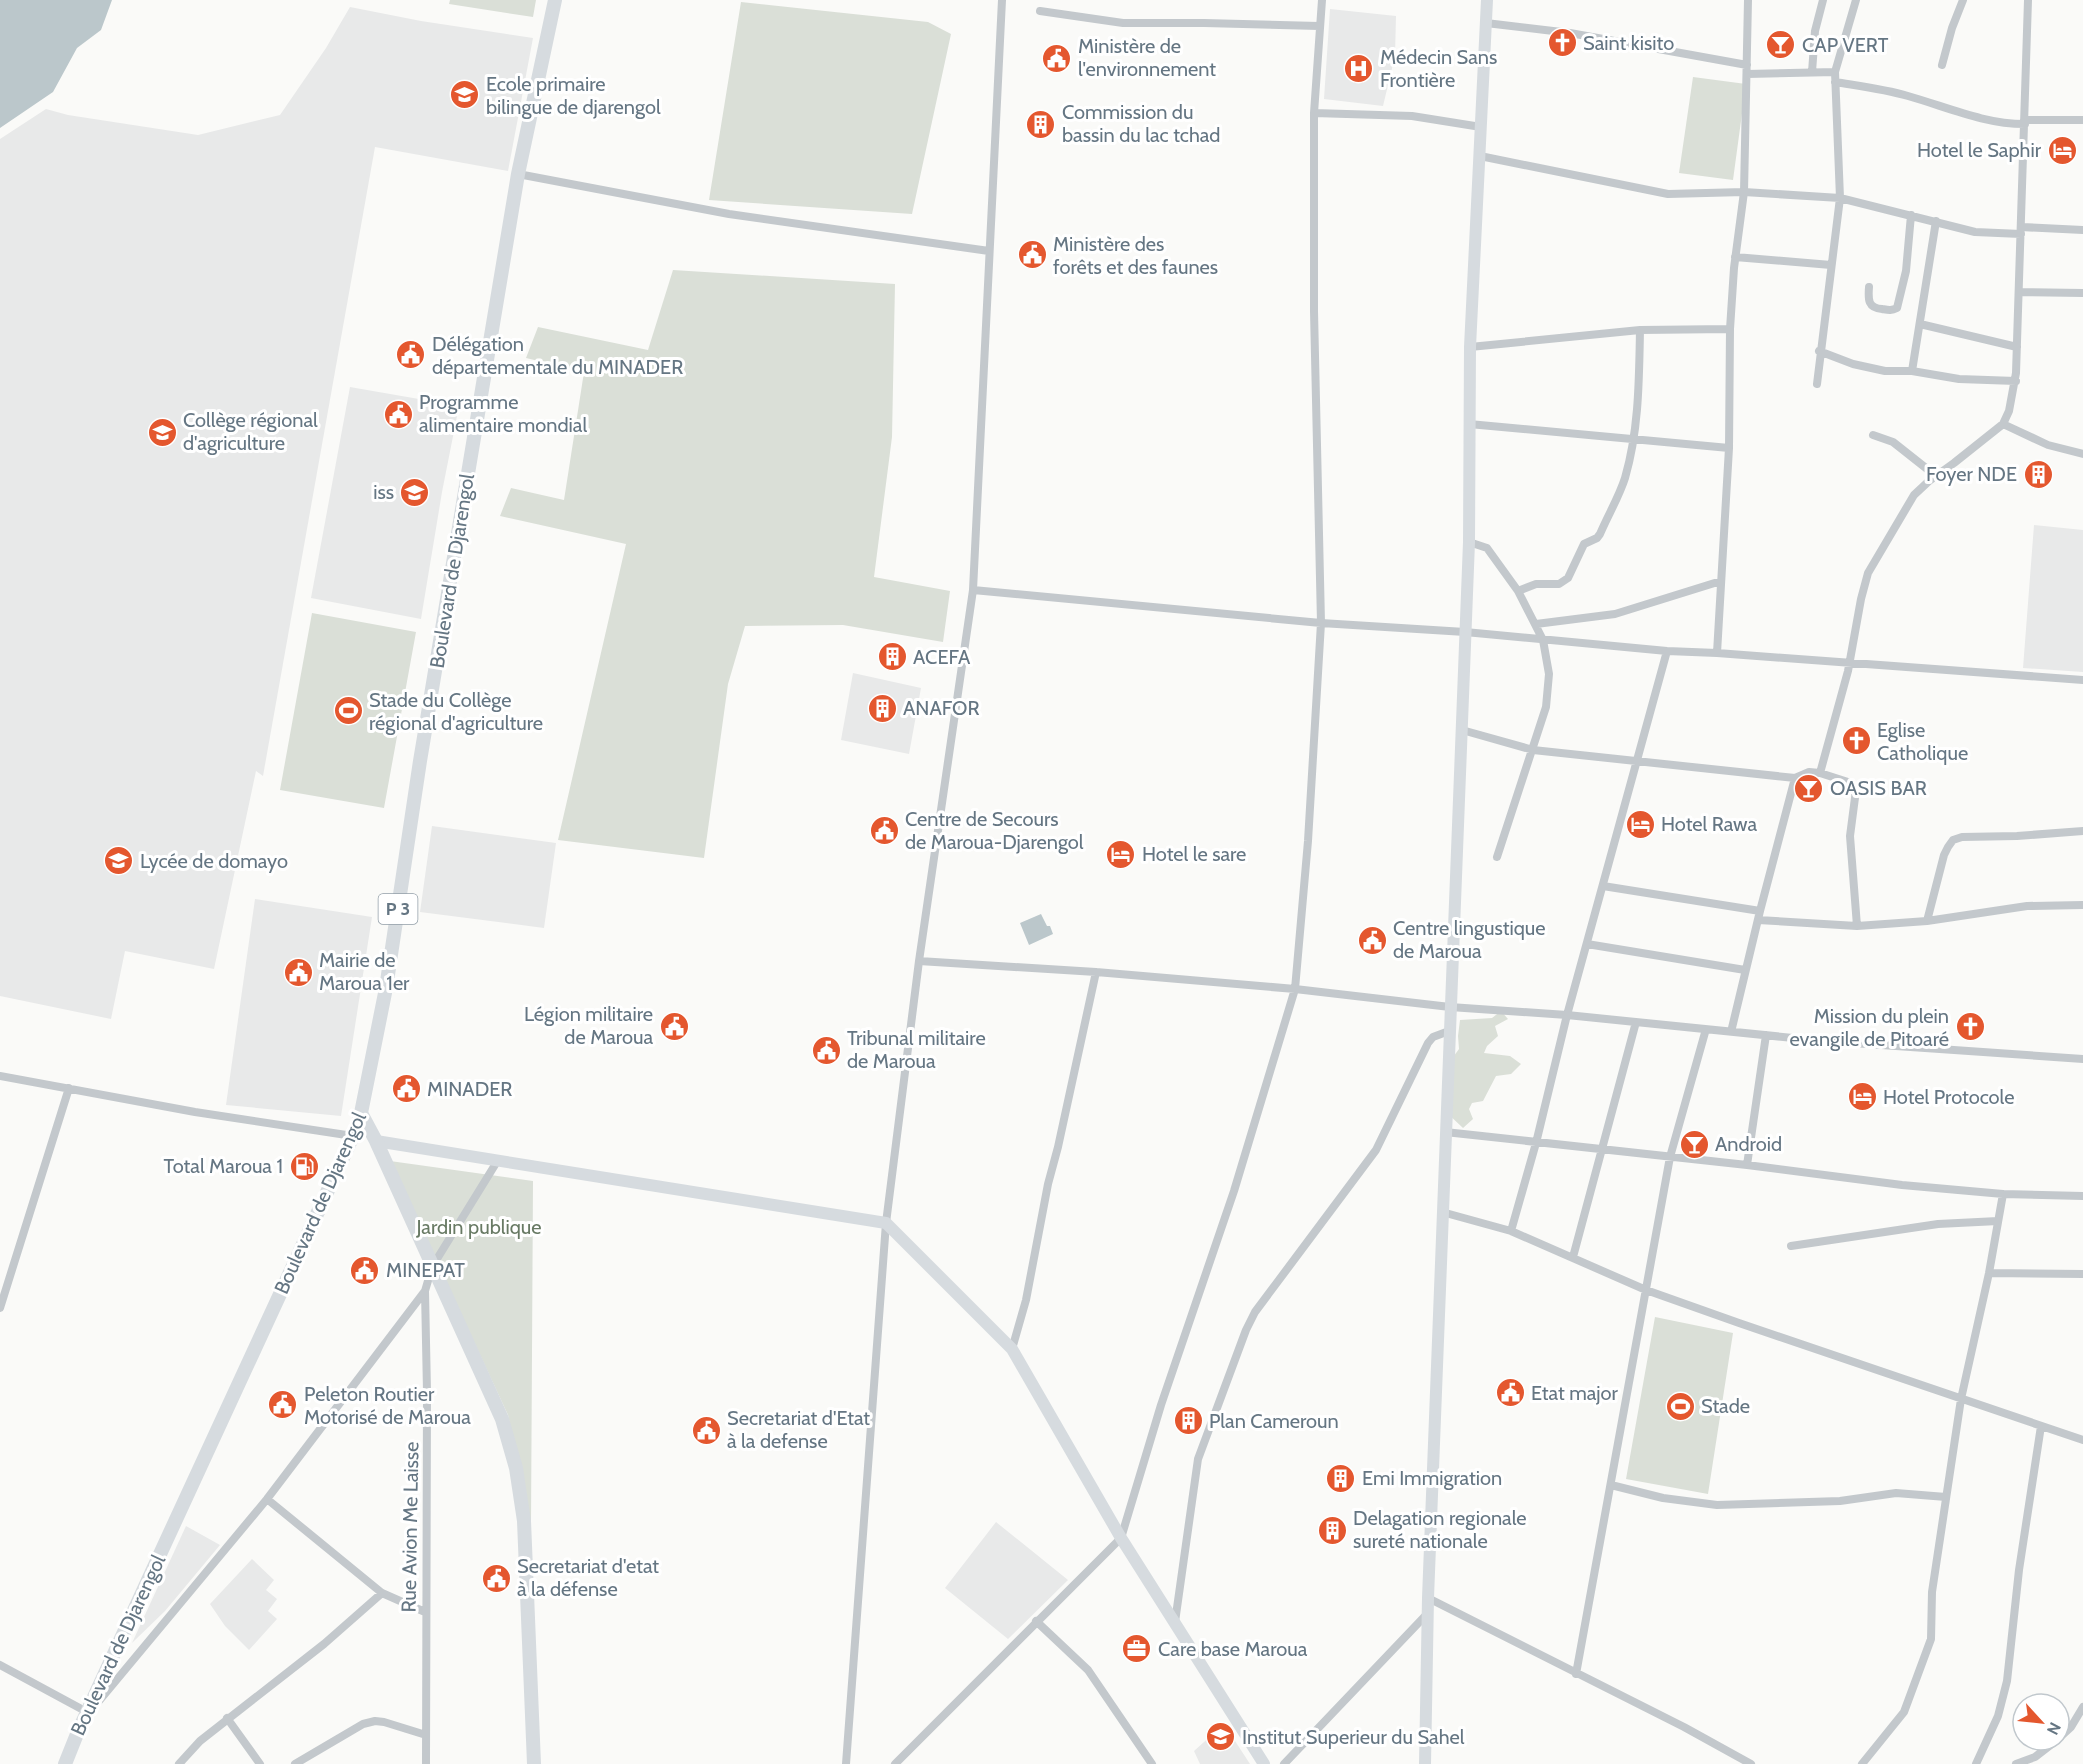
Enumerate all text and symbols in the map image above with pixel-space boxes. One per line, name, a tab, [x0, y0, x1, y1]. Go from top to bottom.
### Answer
church icon: Saint kisito	[1546, 27, 1578, 59]
bar icon: CAP VERT	[1765, 29, 1797, 61]
place label: Saint kisito	[1583, 31, 1674, 55]
place label: CAP VERT	[1802, 33, 1889, 57]
place label: Ministère de l'environnement	[1078, 34, 1216, 81]
public building icon: Ministère de l'environnement	[1041, 42, 1073, 74]
place label: Médecin Sans Frontière	[1380, 45, 1497, 92]
hospital icon: Médecin Sans Frontière	[1343, 52, 1375, 84]
place label: Ecole primaire bilingue de djarengol	[486, 72, 661, 119]
school or university icon: Ecole primaire bilingue de djarengol	[449, 79, 481, 111]
place label: Commission du bassin du lac tchad	[1062, 100, 1220, 147]
building icon: Commission du bassin du lac tchad	[1025, 108, 1057, 140]
hotel icon: Hotel le Saphir	[2046, 134, 2078, 166]
place label: Hotel le Saphir	[1917, 138, 2042, 162]
place label: Ministère des forêts et des faunes	[1053, 232, 1218, 279]
public building icon: Ministère des forêts et des faunes	[1016, 239, 1048, 271]
place label: Délégation départementale du MINADER	[432, 332, 683, 379]
public building icon: Délégation départementale du MINADER	[395, 339, 427, 371]
place label: Programme alimentaire mondial	[419, 390, 587, 437]
public building icon: Programme alimentaire mondial	[382, 398, 414, 430]
place label: Collège régional d'agriculture	[183, 408, 318, 455]
school or university icon: Collège régional d'agriculture	[146, 416, 178, 448]
building icon: Foyer NDE	[2022, 458, 2054, 490]
place label: Foyer NDE	[1926, 462, 2017, 486]
street label: Boulevard de Djarengol	[425, 472, 479, 670]
school or university icon: iss	[399, 476, 431, 508]
place label: iss	[373, 480, 394, 504]
building icon: ACEFA	[876, 641, 908, 673]
place label: ACEFA	[913, 645, 971, 669]
place label: Stade du Collège régional d'agriculture	[369, 688, 543, 735]
building icon: ANAFOR	[866, 692, 898, 724]
sports icon: Stade du Collège régional d'agriculture	[332, 695, 364, 727]
place label: ANAFOR	[903, 696, 979, 720]
place label: Eglise Catholique	[1877, 718, 1968, 765]
church icon: Eglise Catholique	[1840, 725, 1872, 757]
bar icon: OASIS BAR	[1793, 772, 1825, 804]
place label: OASIS BAR	[1830, 776, 1927, 800]
place label: Centre de Secours de Maroua-Djarengol	[905, 807, 1084, 854]
hotel icon: Hotel Rawa	[1624, 808, 1656, 840]
place label: Hotel Rawa	[1661, 812, 1758, 836]
public building icon: Centre de Secours de Maroua-Djarengol	[868, 814, 900, 846]
hotel icon: Hotel le sare	[1105, 838, 1137, 870]
place label: Hotel le sare	[1142, 842, 1246, 866]
school or university icon: Lycée de domayo	[103, 845, 135, 877]
place label: Lycée de domayo	[140, 849, 288, 873]
road number: P 3	[378, 894, 418, 924]
place label: Centre lingustique de Maroua	[1393, 916, 1546, 963]
public building icon: Centre lingustique de Maroua	[1356, 924, 1388, 956]
place label: Mairie de Maroua 1er	[319, 948, 410, 995]
public building icon: Mairie de Maroua 1er	[282, 956, 314, 988]
place label: Légion militaire de Maroua	[524, 1002, 653, 1049]
place label: Mission du plein evangile de Pitoaré	[1789, 1004, 1949, 1051]
public building icon: Légion militaire de Maroua	[658, 1010, 690, 1042]
church icon: Mission du plein evangile de Pitoaré	[1954, 1011, 1986, 1043]
place label: Tribunal militaire de Maroua	[847, 1026, 986, 1073]
public building icon: Tribunal militaire de Maroua	[810, 1034, 842, 1066]
public building icon: MINADER	[390, 1073, 422, 1105]
place label: MINADER	[427, 1077, 512, 1101]
hotel icon: Hotel Protocole	[1846, 1081, 1878, 1113]
place label: Hotel Protocole	[1883, 1085, 2014, 1109]
street label: Boulevard de Djarengol	[269, 1108, 371, 1298]
bar icon: Android	[1678, 1128, 1710, 1160]
place label: Android	[1715, 1132, 1782, 1156]
fuel station icon: Total Maroua 1	[288, 1150, 320, 1182]
place label: Total Maroua 1	[164, 1154, 283, 1178]
park label: Jardin publique	[415, 1215, 542, 1239]
public building icon: MINEPAT	[349, 1254, 381, 1286]
place label: MINEPAT	[386, 1258, 465, 1282]
public building icon: Etat major	[1494, 1377, 1526, 1409]
place label: Etat major	[1531, 1381, 1619, 1405]
place label: Peleton Routier Motorisé de Maroua	[304, 1382, 471, 1429]
public building icon: Peleton Routier Motorisé de Maroua	[267, 1389, 299, 1421]
sports icon: Stade	[1664, 1390, 1696, 1422]
place label: Stade	[1701, 1394, 1750, 1418]
building icon: Plan Cameroun	[1172, 1405, 1204, 1437]
place label: Secretariat d'Etat à la defense	[727, 1406, 870, 1453]
place label: Plan Cameroun	[1209, 1409, 1339, 1433]
public building icon: Secretariat d'Etat à la defense	[690, 1414, 722, 1446]
street label: Rue Avion Me Laisse	[397, 1441, 423, 1613]
building icon: Emi Immigration	[1325, 1462, 1357, 1494]
place label: Emi Immigration	[1362, 1466, 1502, 1490]
place label: Delagation regionale sureté nationale	[1353, 1506, 1527, 1553]
building icon: Delagation regionale sureté nationale	[1316, 1514, 1348, 1546]
street label: Boulevard de Djarengol	[66, 1551, 170, 1739]
place label: Secretariat d'etat à la défense	[517, 1554, 659, 1601]
public building icon: Secretariat d'etat à la défense	[480, 1562, 512, 1594]
office icon: Care base Maroua	[1121, 1633, 1153, 1665]
place label: Care base Maroua	[1158, 1637, 1308, 1661]
north arrow	[2011, 1692, 2071, 1752]
text: N	[2043, 1719, 2065, 1738]
school or university icon: Institut Superieur du Sahel	[1205, 1721, 1237, 1753]
place label: Institut Superieur du Sahel	[1242, 1725, 1465, 1749]

